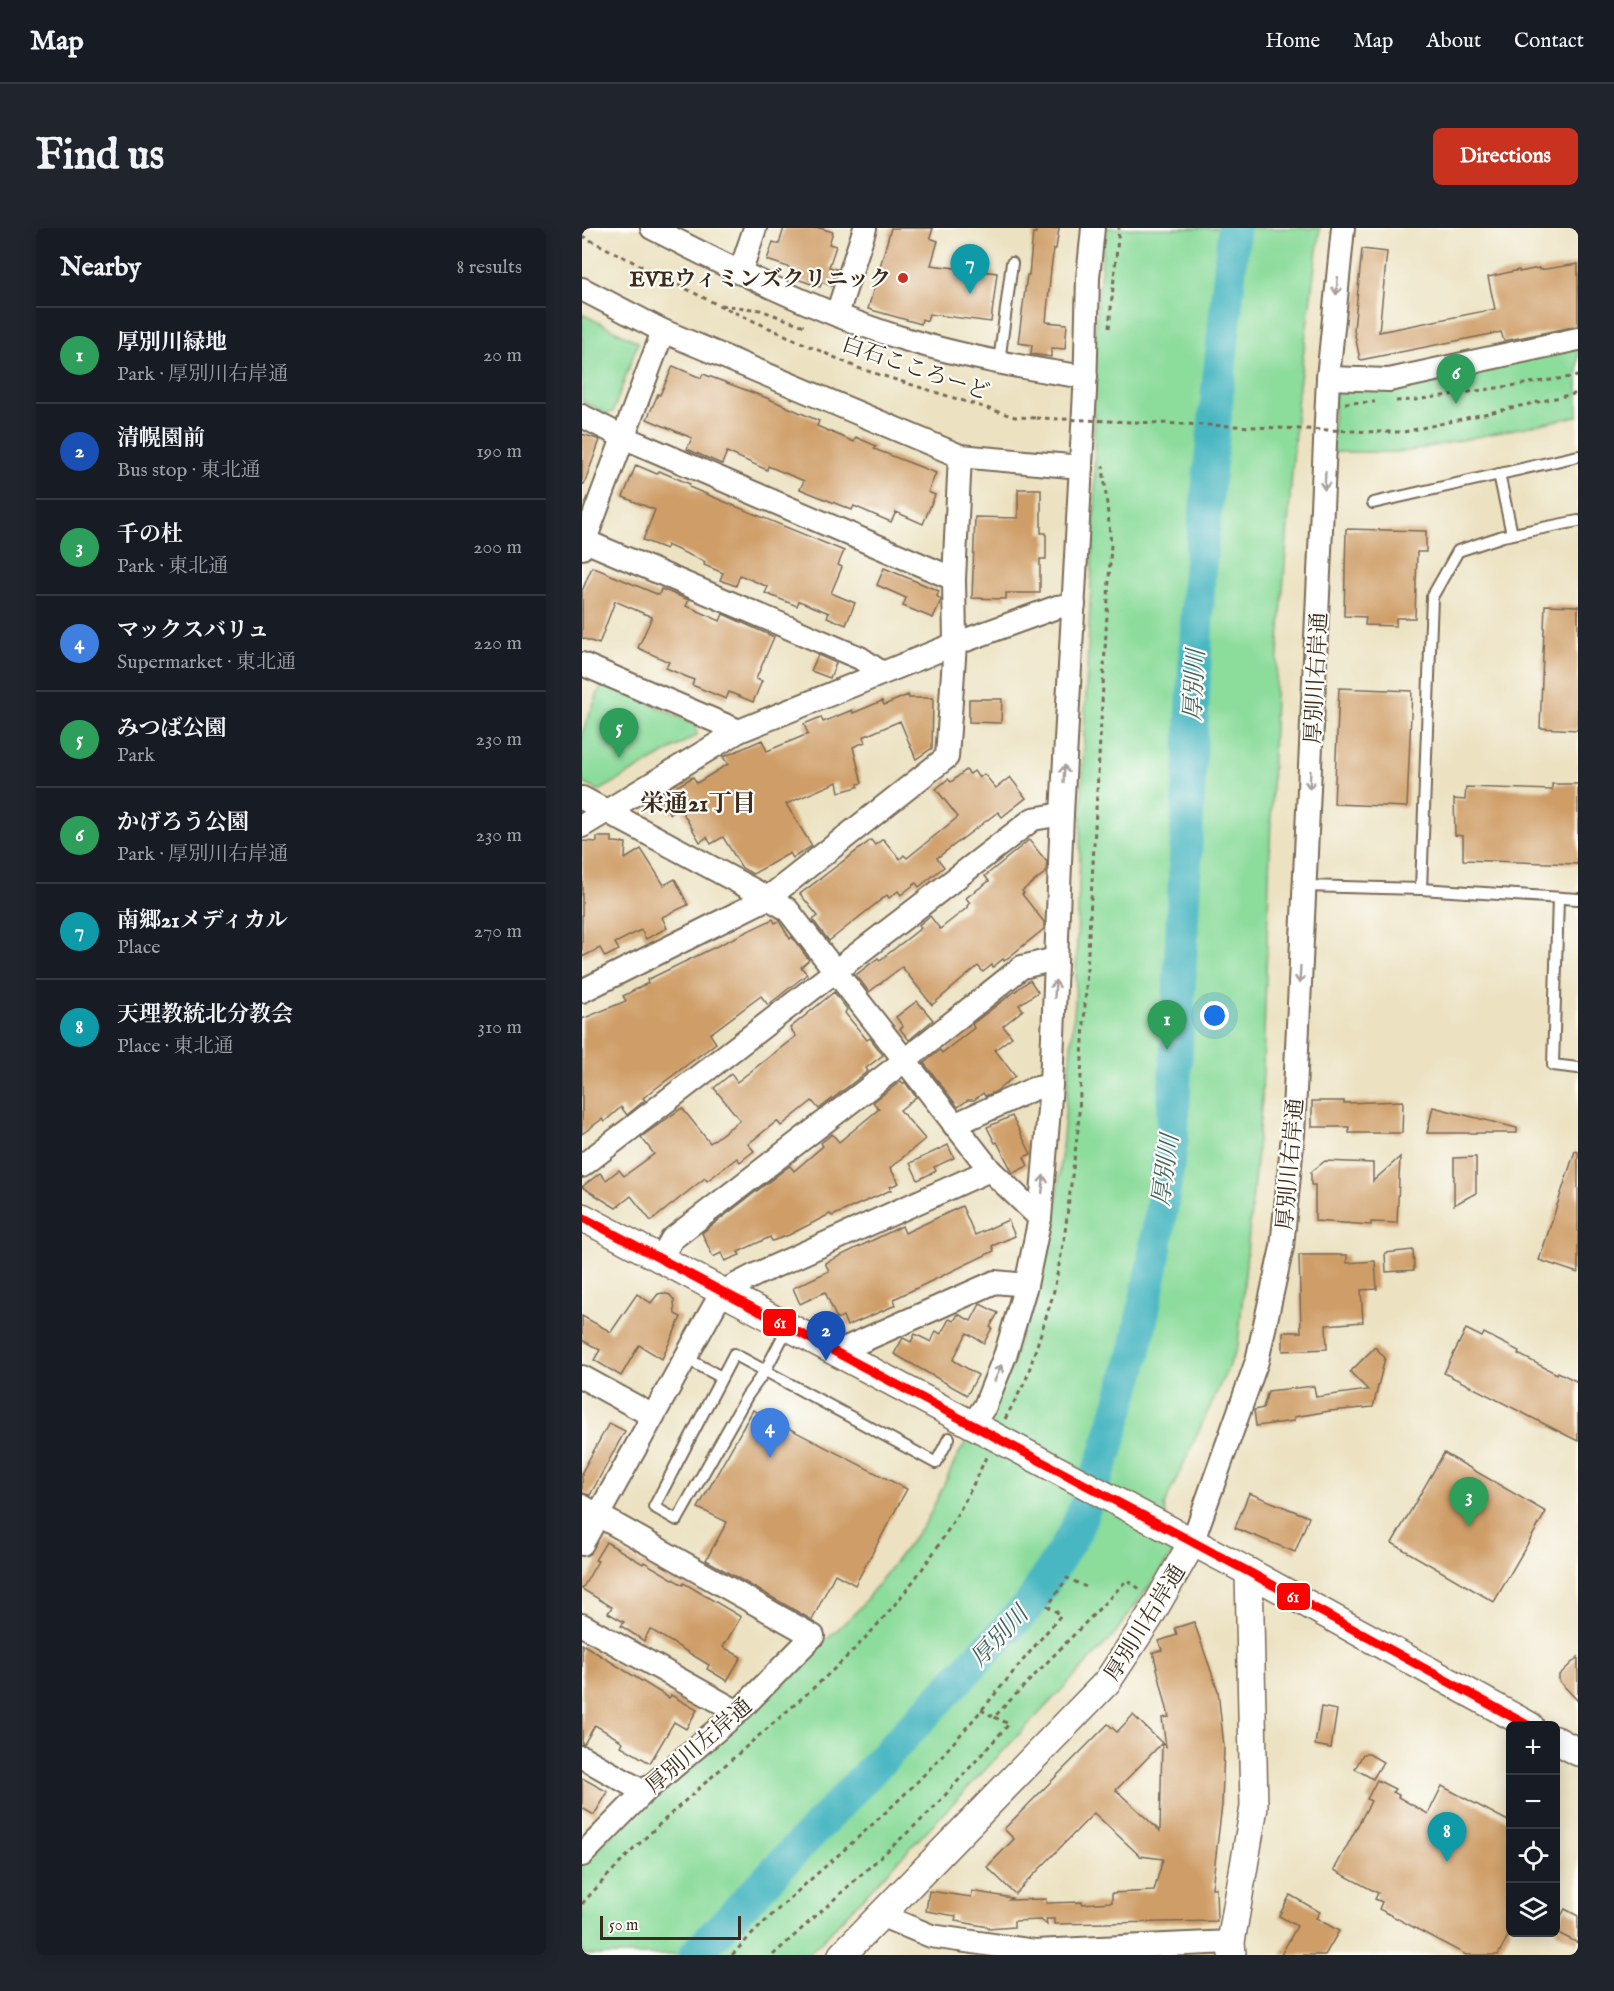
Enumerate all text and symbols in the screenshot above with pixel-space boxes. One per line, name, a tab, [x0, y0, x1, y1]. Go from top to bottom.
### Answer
text: Map	[30, 24, 84, 59]
text: Home	[1265, 28, 1320, 55]
text: Map	[1353, 28, 1393, 55]
text: About	[1426, 28, 1481, 55]
text: Contact	[1514, 28, 1584, 55]
button: Directions	[1433, 128, 1578, 185]
text: Find us	[36, 130, 164, 183]
pin: 7	[950, 244, 990, 294]
text: Nearby	[60, 251, 141, 284]
text: 8 results	[456, 255, 522, 280]
place label: EVEウィミンズクリニック	[630, 266, 891, 294]
marker: EVEウィミンズクリニック	[896, 271, 910, 285]
one-way arrow	[1331, 276, 1342, 296]
text: 厚別川緑地	[117, 329, 227, 357]
street label: 白石こころーど	[838, 331, 993, 407]
text: 1	[76, 343, 83, 368]
text: 20 m	[483, 343, 522, 368]
pin: 6	[1436, 354, 1476, 404]
text: Park · 厚別川右岸通	[117, 362, 288, 387]
text: 清幌園前	[117, 425, 205, 453]
text: 2	[75, 439, 84, 464]
text: 190 m	[476, 439, 522, 464]
text: Bus stop · 東北通	[117, 458, 261, 483]
one-way arrow	[1319, 470, 1330, 490]
text: 千の杜	[117, 521, 183, 549]
text: 3	[76, 535, 83, 560]
text: 200 m	[473, 535, 522, 560]
text: Park · 東北通	[117, 554, 228, 579]
street label: 厚別川右岸通	[1300, 611, 1334, 745]
text: マックスバリュ	[117, 617, 269, 645]
text: 4	[75, 631, 84, 656]
text: 220 m	[474, 631, 522, 656]
water label: 厚別川	[1178, 645, 1213, 722]
text: Supermarket · 東北通	[117, 650, 296, 675]
pin: 5	[600, 708, 639, 758]
text: みつば公園	[117, 715, 227, 743]
text: 5	[76, 727, 83, 752]
text: 230 m	[476, 727, 522, 752]
text: Park	[117, 743, 155, 768]
one-way arrow	[1058, 764, 1069, 784]
one-way arrow	[1304, 770, 1315, 790]
district label: 栄通21丁目	[640, 789, 756, 820]
text: かげろう公園	[117, 809, 249, 837]
text: 6	[75, 823, 84, 848]
text: 230 m	[476, 823, 522, 848]
text: Park · 厚別川右岸通	[117, 842, 288, 867]
text: 南郷21メディカル	[117, 907, 288, 935]
text: 7	[75, 919, 84, 944]
text: 270 m	[474, 919, 522, 944]
text: Place	[117, 935, 160, 960]
one-way arrow	[1295, 965, 1306, 985]
one-way arrow	[1049, 980, 1060, 1000]
pin: 1	[1148, 1000, 1186, 1050]
text: 天理教統北分教会	[117, 1001, 293, 1029]
your location	[1200, 1001, 1229, 1030]
text: 8	[76, 1015, 83, 1040]
text: 310 m	[478, 1015, 522, 1040]
text: Place · 東北通	[117, 1034, 234, 1059]
street label: 厚別川右岸通	[1271, 1097, 1311, 1231]
water label: 厚別川	[1146, 1129, 1187, 1208]
one-way arrow	[1038, 1175, 1049, 1194]
line badge: 61	[762, 1308, 797, 1337]
pin: 2	[806, 1312, 846, 1361]
text: 61	[774, 1314, 786, 1334]
one-way arrow	[993, 1364, 1004, 1383]
pin: 4	[750, 1408, 789, 1458]
pin: 3	[1450, 1478, 1488, 1527]
street label: 厚別川右岸通	[1099, 1560, 1193, 1686]
line badge: 61	[1276, 1582, 1311, 1611]
text: 61	[1287, 1588, 1299, 1608]
water label: 厚別川	[964, 1598, 1038, 1674]
street label: 厚別川左岸通	[640, 1693, 758, 1800]
map controls	[1506, 1721, 1560, 1937]
button: +	[1506, 1721, 1560, 1775]
button: −	[1506, 1775, 1560, 1829]
pin: 8	[1428, 1812, 1466, 1862]
button: locate	[1506, 1829, 1560, 1883]
button: layers	[1506, 1883, 1560, 1937]
scale bar	[600, 1913, 741, 1940]
text: 50 m	[609, 1916, 638, 1936]

